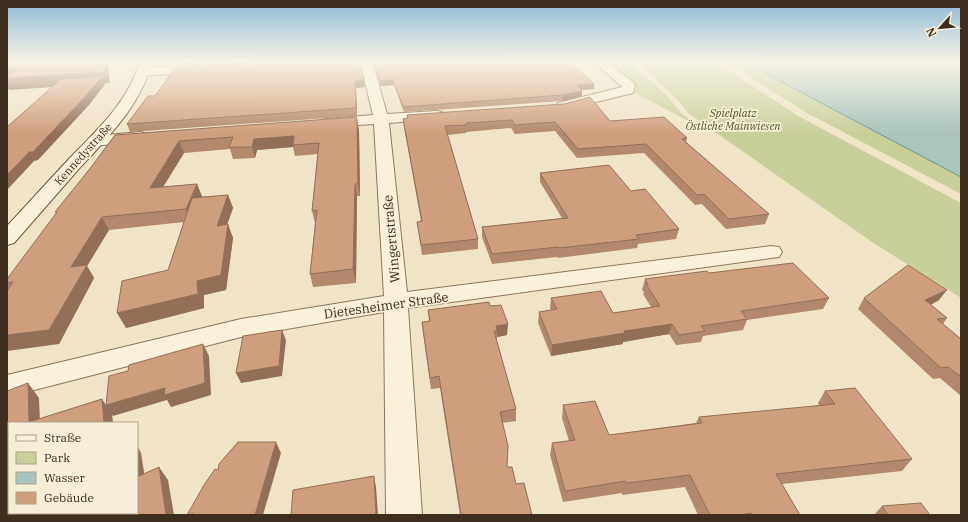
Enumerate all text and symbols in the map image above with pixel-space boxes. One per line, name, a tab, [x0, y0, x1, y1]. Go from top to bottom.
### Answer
north arrow	[920, 8, 960, 48]
text: N	[923, 25, 939, 40]
park label: Spielplatz Östliche Mainwiesen	[685, 106, 781, 133]
street label: Kennedystraße	[51, 120, 115, 188]
street label: Wingertstraße	[379, 194, 404, 284]
street label: Dietesheimer Straße	[323, 288, 450, 323]
legend	[8, 422, 138, 514]
text: Straße	[44, 430, 81, 445]
text: Park	[44, 450, 70, 465]
text: Wasser	[44, 470, 86, 485]
text: Gebäude	[44, 490, 94, 505]

